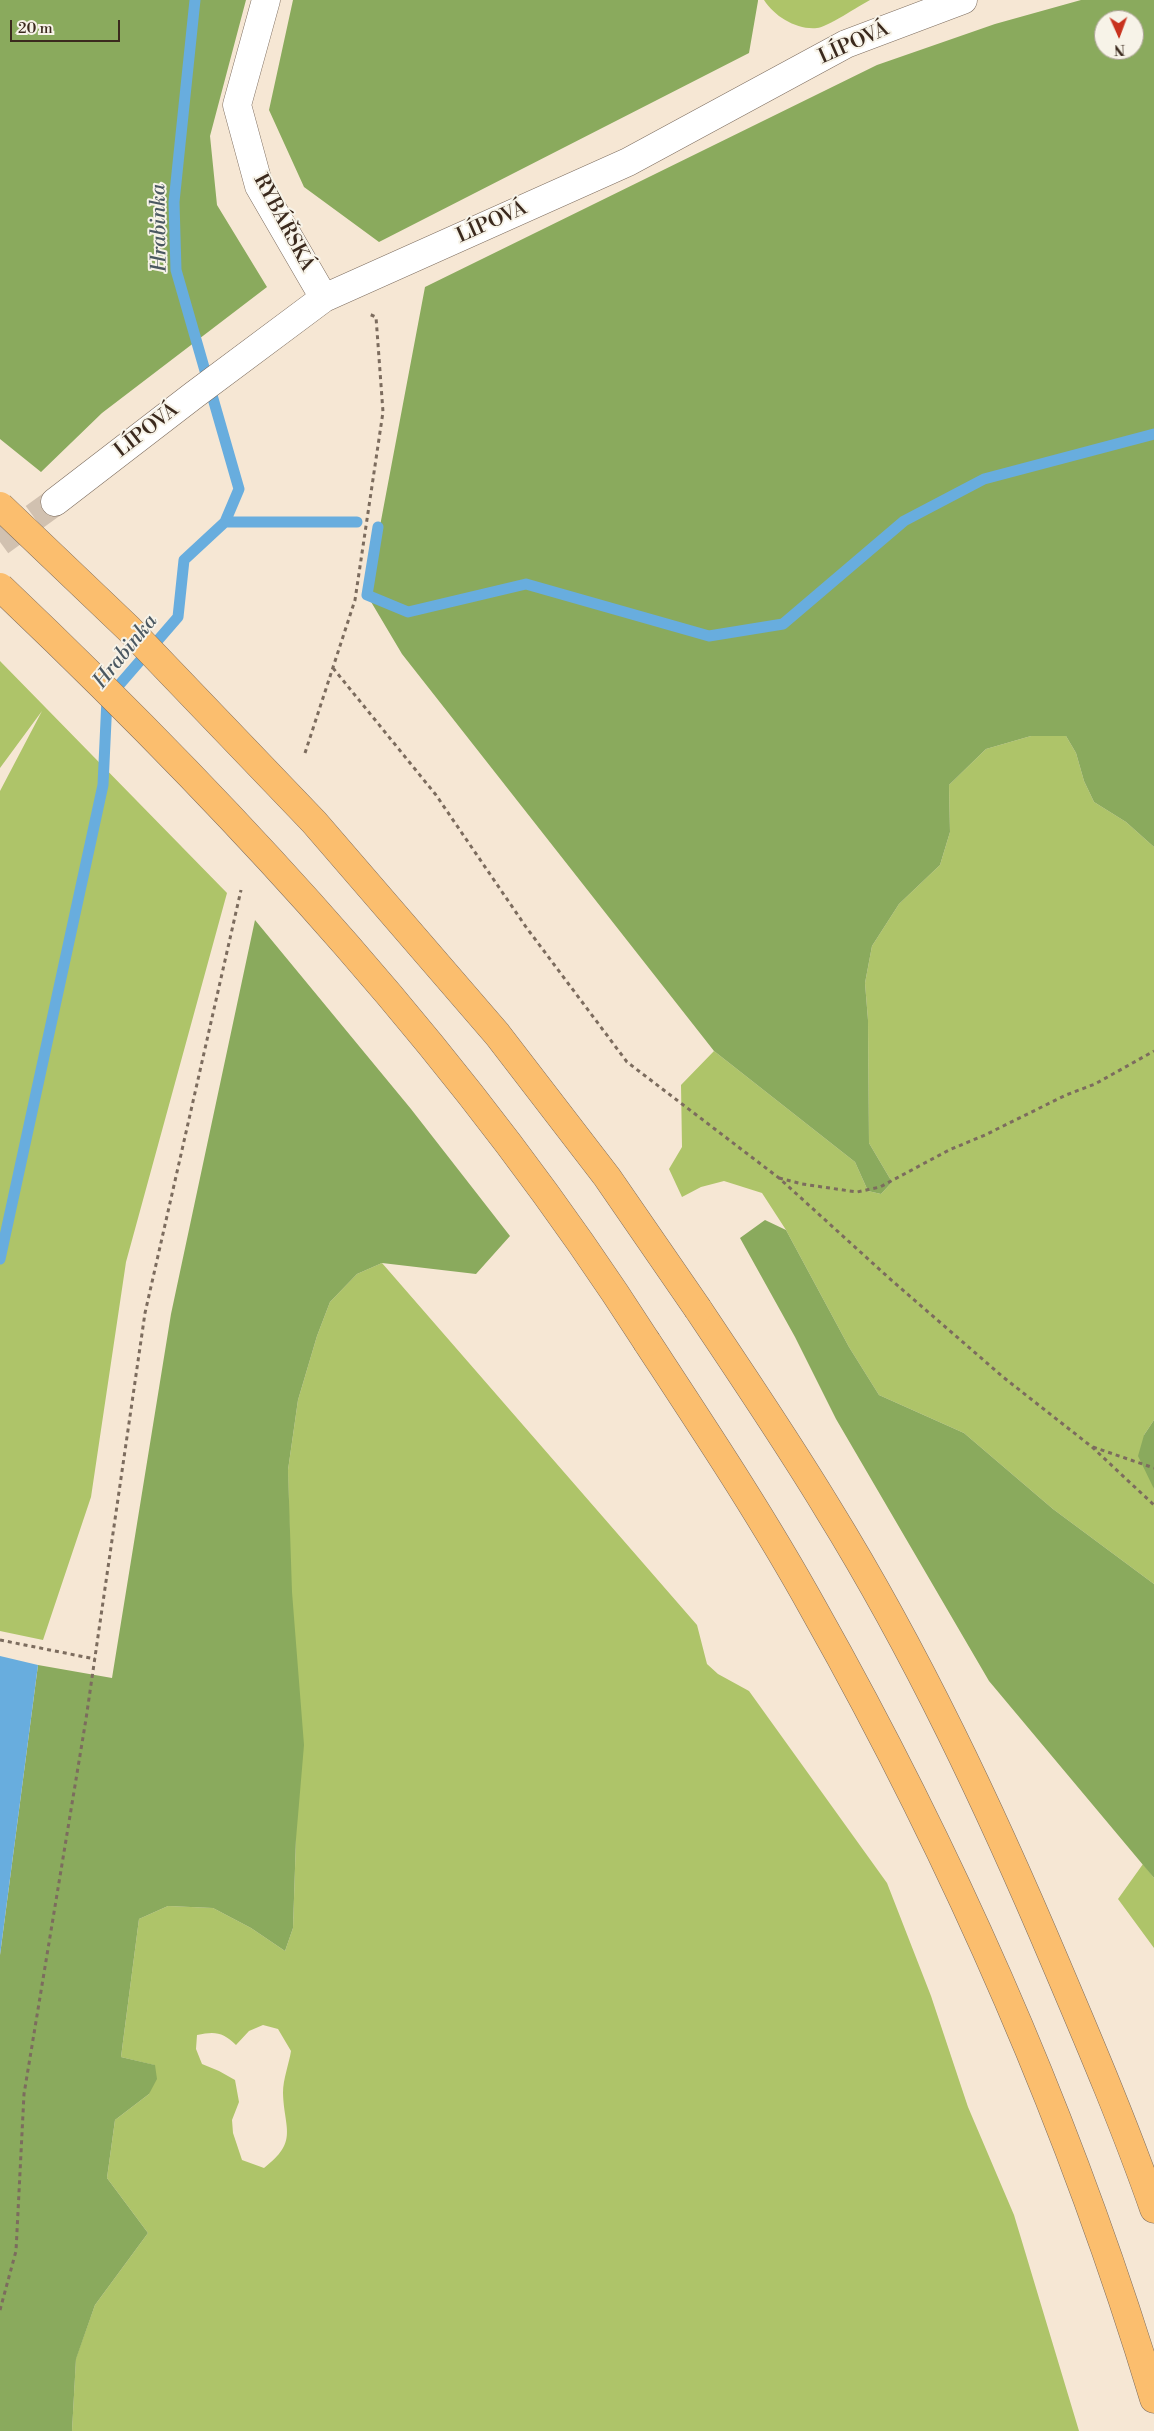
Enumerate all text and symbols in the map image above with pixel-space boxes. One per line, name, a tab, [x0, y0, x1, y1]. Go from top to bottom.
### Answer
scale bar	[12, 10, 122, 42]
north arrow	[1094, 10, 1144, 60]
street label: LÍPOVÁ	[815, 18, 893, 70]
text: 20 m	[18, 19, 53, 38]
text: N	[1114, 40, 1125, 58]
street label: RYBÁŘSKÁ	[247, 170, 319, 276]
water label: Hrabinka	[147, 184, 173, 272]
street label: LÍPOVÁ	[453, 197, 531, 249]
street label: LÍPOVÁ	[110, 399, 184, 463]
water label: Hrabinka	[88, 610, 164, 694]

